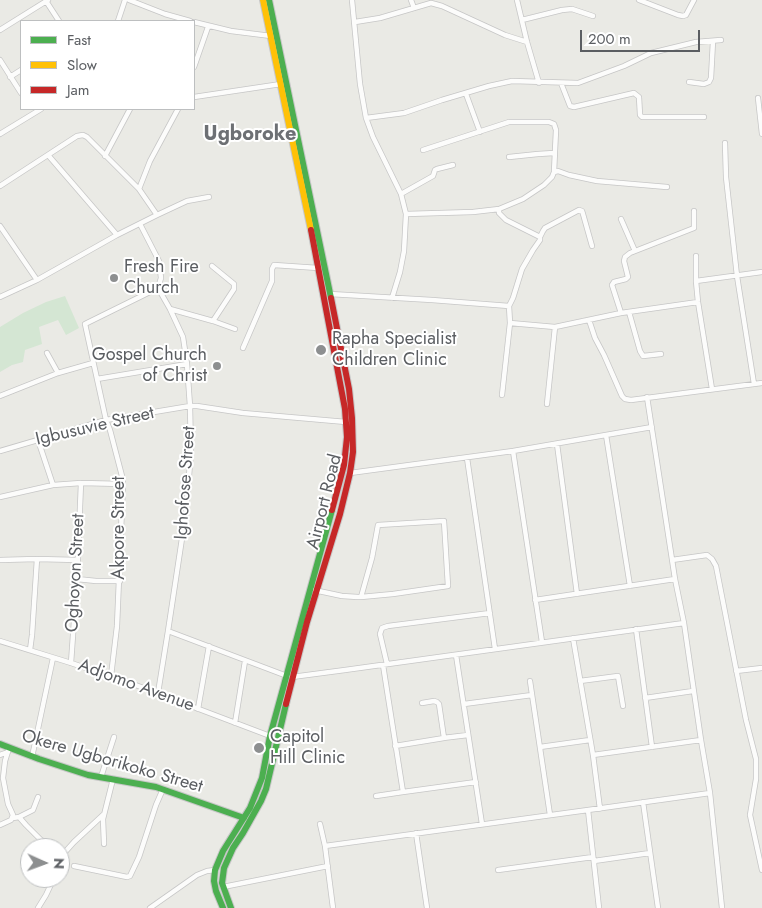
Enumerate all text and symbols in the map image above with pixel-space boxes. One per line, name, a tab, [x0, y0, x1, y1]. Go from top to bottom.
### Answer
legend	[20, 20, 195, 110]
scale bar	[582, 20, 702, 52]
text: 200 m	[588, 28, 631, 50]
text: Fast	[67, 29, 91, 51]
text: Slow	[67, 54, 97, 76]
text: Jam	[67, 79, 90, 101]
district label: Ugboroke	[204, 123, 296, 147]
place label: Fresh Fire Church	[124, 257, 199, 300]
marker: Fresh Fire Church	[108, 272, 120, 284]
place label: Rapha Specialist Children Clinic	[332, 329, 456, 372]
marker: Rapha Specialist Children Clinic	[314, 343, 328, 357]
place label: Gospel Church of Christ	[92, 345, 207, 388]
marker: Gospel Church of Christ	[211, 360, 223, 372]
street label: Igbusuvie Street	[33, 403, 157, 451]
street label: Ighofose Street	[171, 425, 201, 541]
street label: Airport Road	[303, 452, 347, 552]
street label: Akpore Street	[109, 476, 131, 580]
street label: Oghoyon Street	[62, 513, 90, 633]
street label: Adjomo Avenue	[75, 655, 197, 717]
street label: Okere Ugborikoko Street	[19, 726, 205, 798]
place label: Capitol Hill Clinic	[270, 727, 345, 770]
marker: Capitol Hill Clinic	[252, 741, 266, 755]
north arrow	[20, 838, 70, 888]
text: N	[49, 858, 69, 869]

